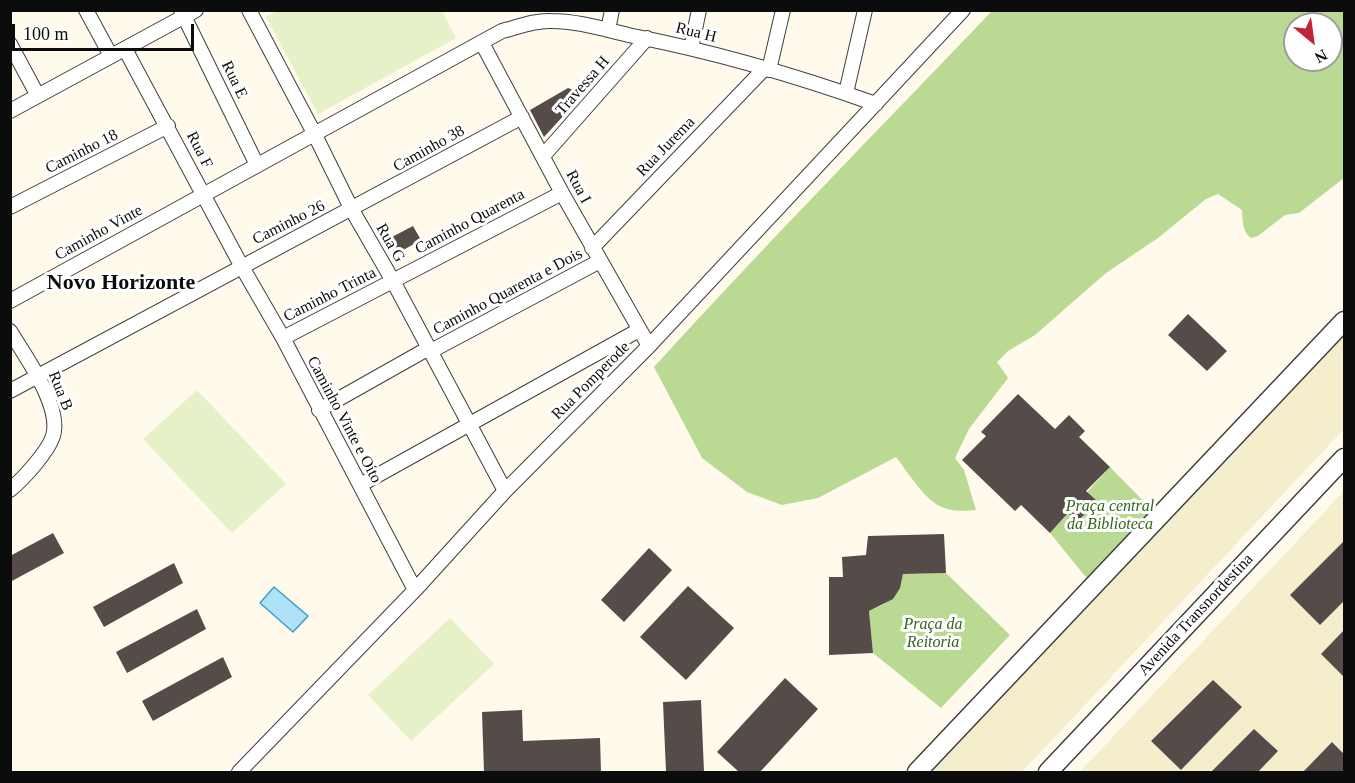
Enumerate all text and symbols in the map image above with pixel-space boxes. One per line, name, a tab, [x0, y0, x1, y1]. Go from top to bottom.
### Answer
scale bar	[15, 12, 196, 50]
north arrow	[1283, 12, 1343, 72]
street label: Rua H	[674, 19, 718, 47]
text: 100 m	[23, 24, 69, 44]
text: N	[1312, 46, 1330, 67]
street label: Travessa H	[552, 53, 614, 119]
street label: Rua E	[217, 58, 251, 102]
street label: Rua Jurema	[633, 113, 699, 181]
street label: Caminho 38	[390, 122, 468, 176]
street label: Caminho 18	[43, 126, 121, 178]
street label: Rua F	[182, 128, 216, 172]
street label: Rua I	[561, 167, 595, 207]
street label: Caminho Quarenta	[412, 185, 528, 259]
street label: Caminho 26	[250, 197, 328, 249]
street label: Caminho Vinte	[52, 201, 146, 265]
street label: Rua G	[371, 220, 409, 266]
street label: Caminho Quarenta e Dois	[430, 244, 586, 340]
street label: Caminho Trinta	[281, 263, 379, 327]
district label: Novo Horizonte	[47, 270, 195, 296]
street label: Rua Pomperode	[548, 338, 634, 424]
street label: Caminho Vinte e Oito	[302, 353, 386, 487]
street label: Rua B	[44, 369, 76, 413]
park label: Praça central da Biblioteca	[1066, 497, 1154, 535]
street label: Avenida Transnordestina	[1135, 550, 1257, 680]
park label: Praça da Reitoria	[903, 615, 963, 653]

